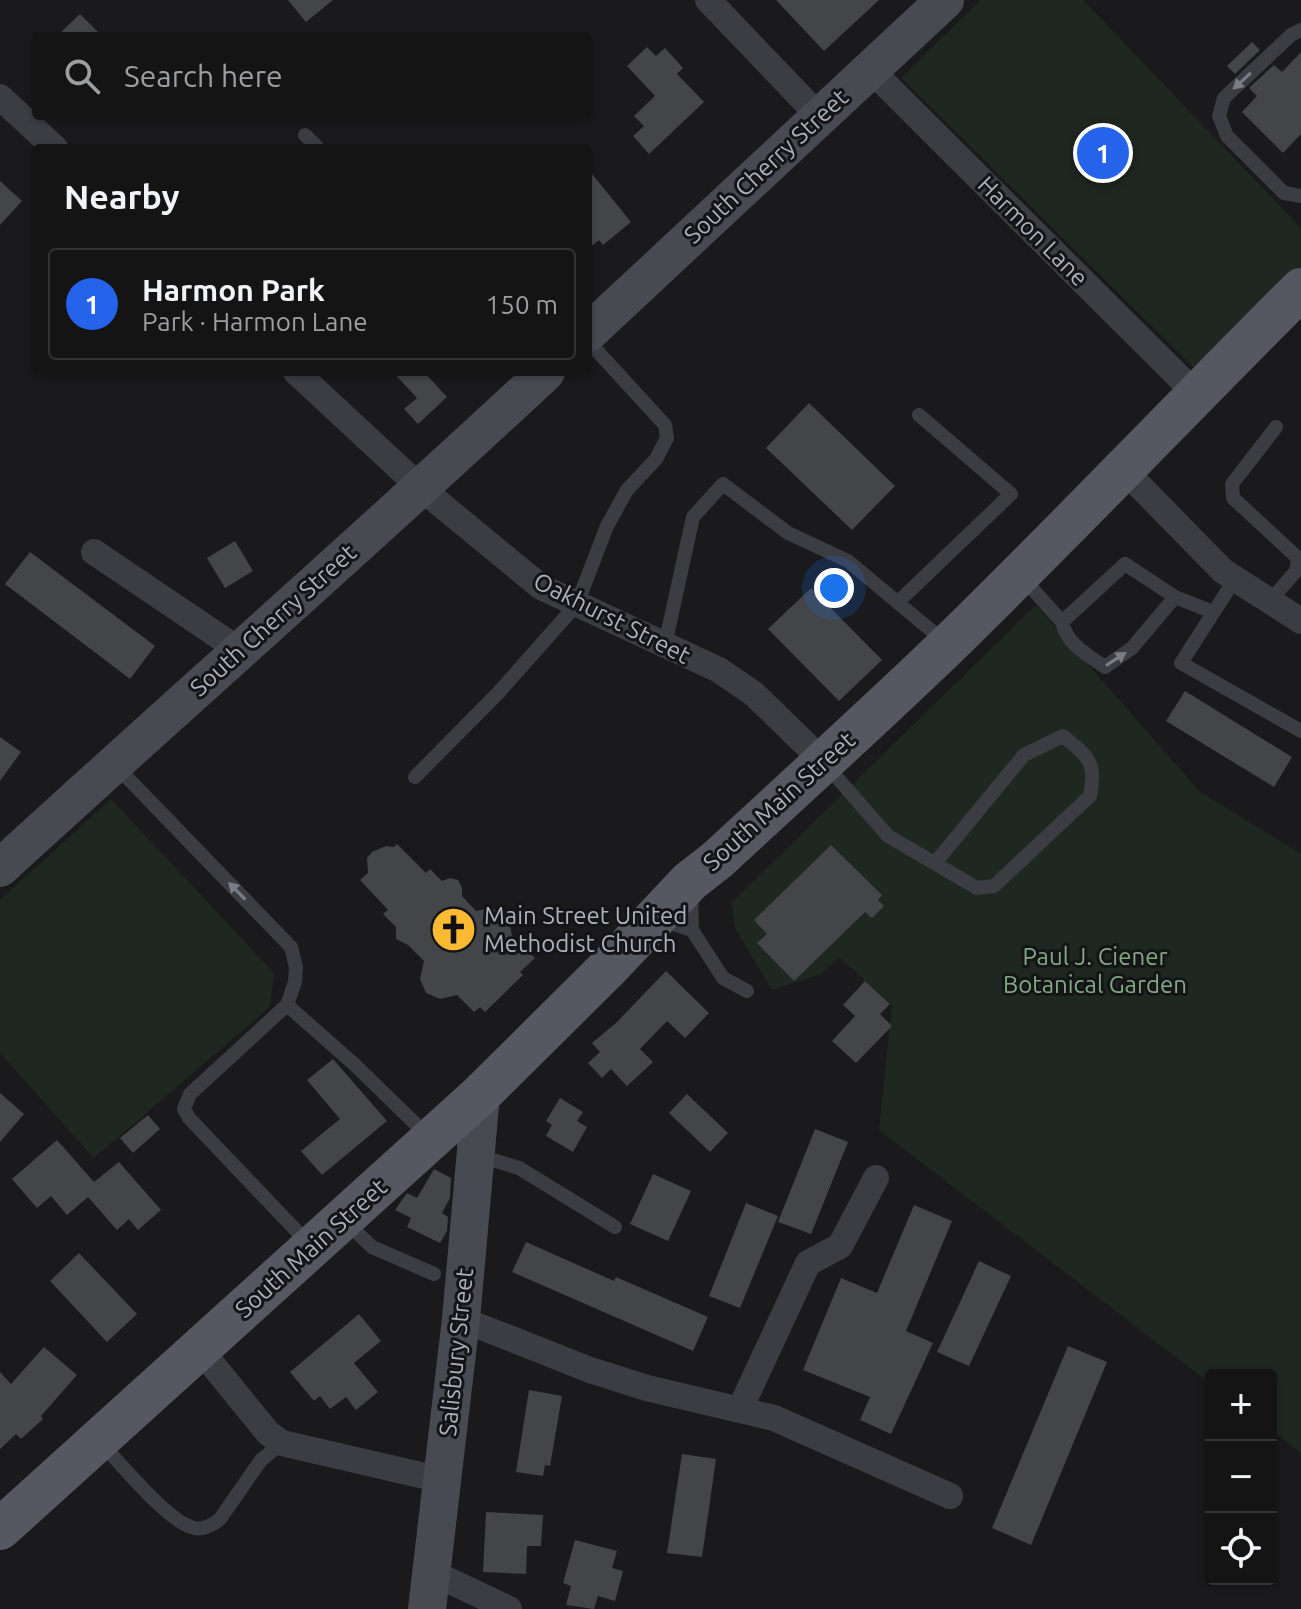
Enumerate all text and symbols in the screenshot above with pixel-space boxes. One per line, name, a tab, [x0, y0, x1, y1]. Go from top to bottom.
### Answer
search box	[32, 32, 592, 120]
icon: search	[60, 54, 104, 98]
text: Search here	[124, 59, 283, 93]
one-way arrow	[1233, 71, 1252, 89]
street label: South Cherry Street	[679, 83, 854, 249]
pin: 1	[1077, 123, 1129, 183]
street label: Harmon Lane	[973, 171, 1093, 291]
text: Nearby	[64, 177, 179, 215]
text: Harmon Park	[142, 273, 325, 307]
text: 1	[85, 290, 99, 319]
text: 150 m	[486, 290, 558, 319]
text: Park · Harmon Lane	[142, 307, 368, 336]
street label: South Cherry Street	[185, 538, 362, 701]
street label: Oakhurst Street	[529, 567, 695, 669]
your location	[814, 568, 854, 608]
one-way arrow	[1105, 653, 1127, 667]
street label: South Main Street	[698, 726, 861, 876]
one-way arrow	[229, 882, 247, 901]
place label: Main Street United Methodist Church	[484, 902, 687, 957]
church icon: Main Street United Methodist Church	[429, 905, 477, 953]
park label: Paul J. Ciener Botanical Garden	[1003, 943, 1187, 998]
street label: South Main Street	[230, 1173, 393, 1323]
street label: Salisbury Street	[434, 1266, 478, 1437]
map controls	[1205, 1369, 1277, 1585]
button: +	[1205, 1369, 1277, 1441]
button: −	[1205, 1441, 1277, 1513]
button: locate	[1205, 1513, 1277, 1585]

